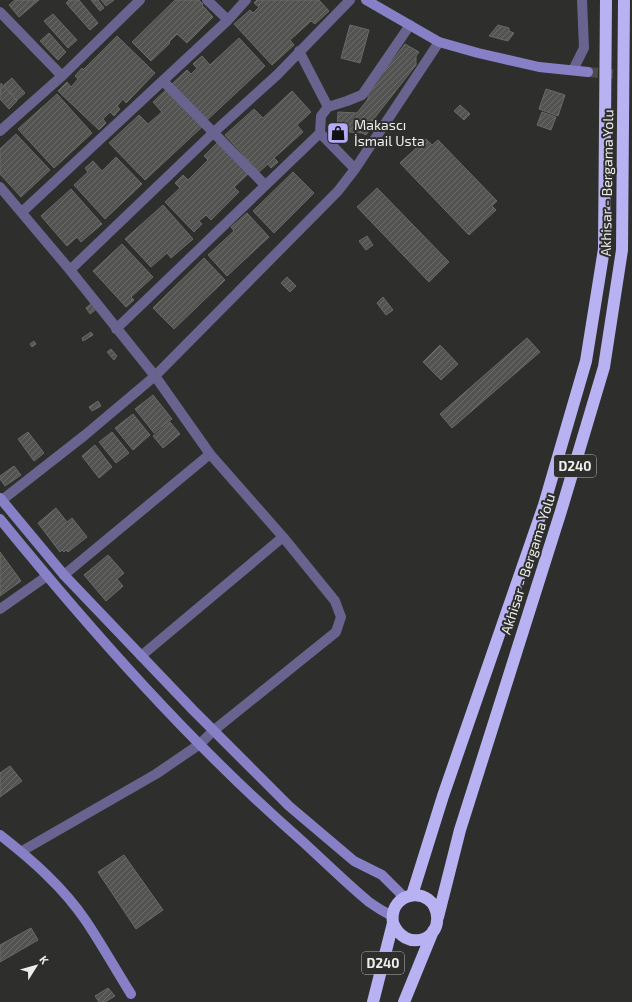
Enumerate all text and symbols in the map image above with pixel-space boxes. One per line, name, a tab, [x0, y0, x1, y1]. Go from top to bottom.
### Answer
street label: Akhisar - Bergama Yolu	[597, 109, 616, 257]
place label: Makascı İsmail Usta	[354, 116, 425, 149]
shop icon: Makascı İsmail Usta	[325, 120, 351, 146]
road number: D240	[554, 455, 596, 477]
street label: Akhisar - Bergama Yolu	[497, 491, 558, 636]
north arrow	[16, 946, 56, 986]
road number: D240	[362, 952, 404, 974]
text: K	[37, 953, 52, 966]

